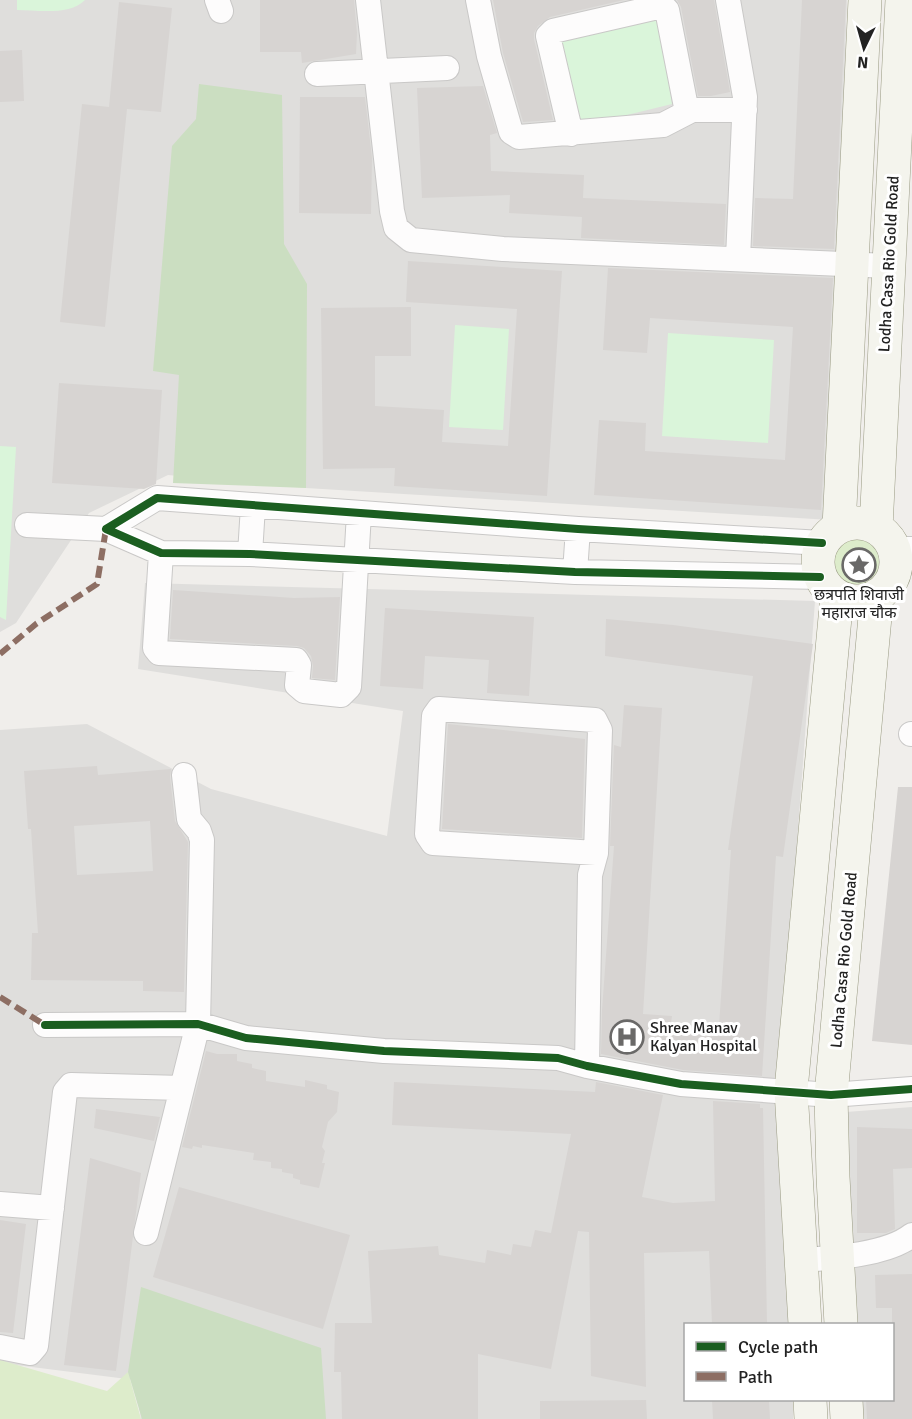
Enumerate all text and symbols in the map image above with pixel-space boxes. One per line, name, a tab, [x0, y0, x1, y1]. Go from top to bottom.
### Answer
north arrow	[834, 18, 894, 78]
text: N	[856, 51, 869, 72]
street label: Lodha Casa Rio Gold Road	[874, 175, 904, 353]
place icon: छत्रपति शिवाजी महाराज चौक	[841, 547, 877, 583]
place label: छत्रपति शिवाजी महाराज चौक	[814, 585, 905, 623]
street label: Lodha Casa Rio Gold Road	[826, 871, 862, 1049]
place label: Shree Manav Kalyan Hospital	[650, 1018, 757, 1056]
hospital icon: Shree Manav Kalyan Hospital	[609, 1019, 645, 1055]
legend	[684, 1323, 894, 1401]
text: Cycle path	[738, 1336, 818, 1358]
text: Path	[738, 1366, 773, 1388]

